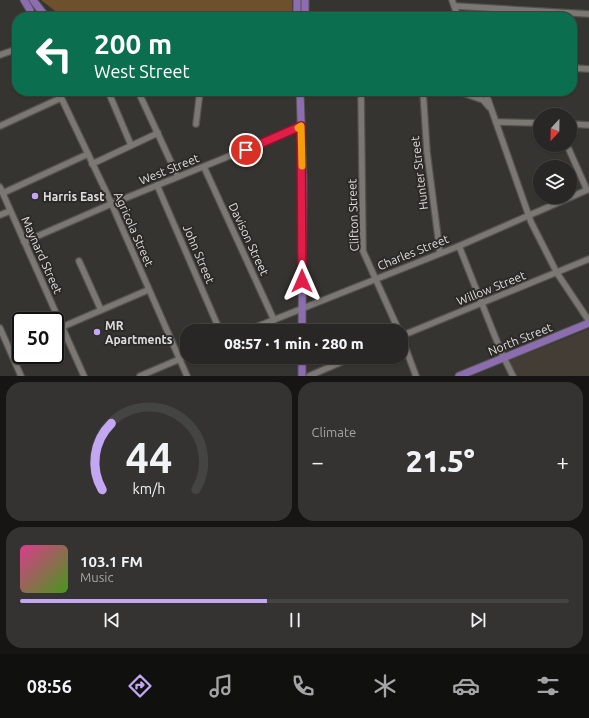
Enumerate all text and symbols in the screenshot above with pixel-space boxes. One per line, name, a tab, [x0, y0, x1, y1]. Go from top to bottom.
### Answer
icon: left	[28, 28, 80, 80]
text: 200 m	[94, 28, 172, 59]
text: West Street	[94, 61, 190, 81]
north arrow	[533, 108, 577, 152]
map controls	[533, 108, 577, 204]
pin	[229, 133, 263, 167]
street label: Hunter Street	[408, 135, 430, 211]
icon: arrive	[235, 139, 257, 161]
street label: West Street	[137, 151, 201, 187]
button: layers	[533, 160, 577, 204]
street label: Clifton Street	[345, 178, 361, 252]
place label: Harris East	[43, 190, 104, 203]
street label: Agricola Street	[112, 190, 156, 269]
marker: Harris East	[30, 191, 40, 201]
street label: Davison Street	[226, 201, 272, 278]
street label: Maynard Street	[19, 214, 65, 296]
street label: John Street	[181, 223, 217, 286]
street label: Charles Street	[375, 232, 451, 272]
position arrow	[281, 260, 323, 302]
street label: Willow Street	[455, 268, 528, 308]
speed limit sign: 50	[12, 312, 64, 364]
place label: MR Apartments	[105, 319, 173, 346]
street label: North Street	[486, 320, 554, 358]
marker: MR Apartments	[92, 327, 102, 337]
text: 08:57 · 1 min · 280 m	[224, 335, 364, 352]
text: Climate	[312, 425, 356, 439]
text: 44	[125, 433, 172, 480]
text: 21.5°	[406, 444, 475, 478]
text: −	[312, 449, 324, 474]
text: +	[557, 449, 569, 474]
text: km/h	[132, 480, 165, 496]
text: 103.1 FM	[80, 553, 143, 570]
text: Music	[80, 570, 114, 584]
icon: previous	[101, 609, 123, 631]
icon: pause	[284, 609, 306, 631]
icon: next	[467, 609, 489, 631]
icon: directions	[126, 672, 154, 700]
icon: music	[207, 672, 235, 700]
icon: phone	[289, 672, 317, 700]
icon: climate	[371, 672, 399, 700]
icon: car	[452, 672, 480, 700]
icon: filters	[534, 672, 562, 700]
text: 08:56	[27, 676, 72, 696]

